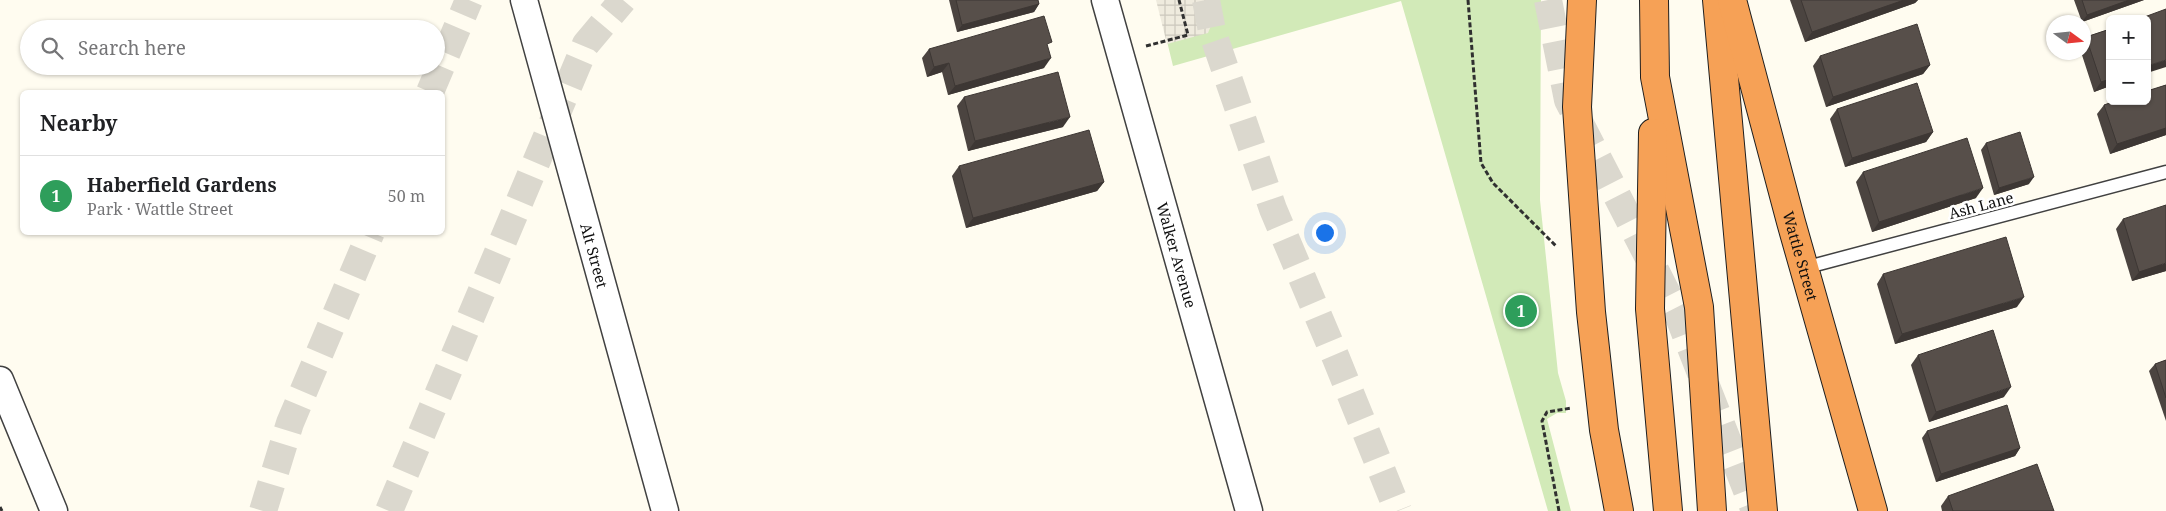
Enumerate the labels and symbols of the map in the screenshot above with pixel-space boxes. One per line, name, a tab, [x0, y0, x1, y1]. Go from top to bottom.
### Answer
north arrow	[2046, 15, 2091, 60]
street label: Ash Lane	[1946, 187, 2016, 223]
street label: Walker Avenue	[1152, 200, 1201, 310]
street label: Wattle Street	[1779, 209, 1823, 303]
your location	[1312, 220, 1338, 246]
street label: Alt Street	[576, 221, 613, 290]
pin: 1	[1505, 292, 1537, 330]

